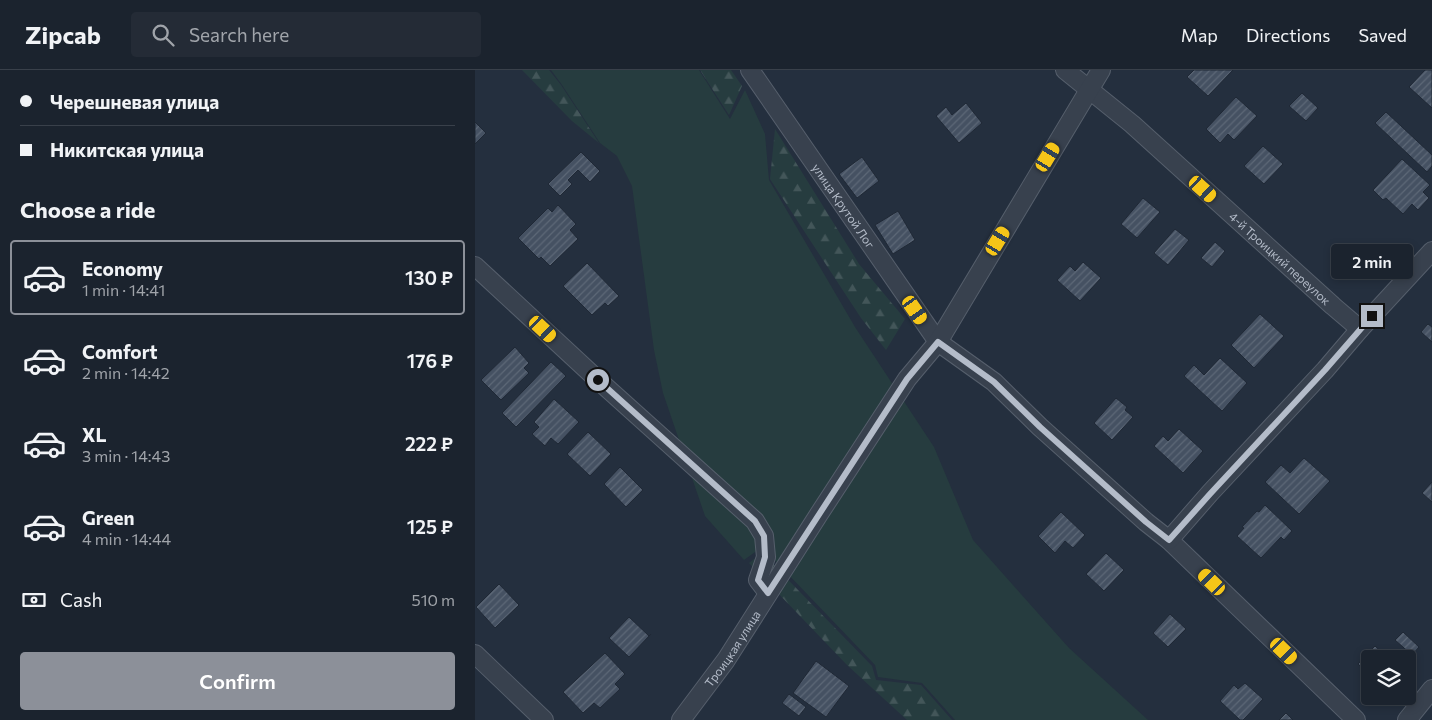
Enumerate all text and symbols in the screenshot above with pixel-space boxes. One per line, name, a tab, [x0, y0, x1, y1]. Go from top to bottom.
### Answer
search box	[131, 12, 481, 57]
text: Zipcab	[25, 20, 101, 49]
icon: search	[149, 21, 177, 49]
text: Search here	[189, 23, 289, 46]
text: Map	[1181, 24, 1218, 46]
text: Directions	[1246, 24, 1330, 46]
text: Saved	[1358, 24, 1407, 46]
text: Черешневая улица	[50, 90, 219, 113]
text: Никитская улица	[50, 138, 204, 161]
car	[1033, 140, 1062, 174]
street label: улица Крутой Лог	[810, 161, 878, 251]
car	[1186, 173, 1219, 205]
text: Choose a ride	[20, 196, 155, 223]
street label: 4-й Троицкий переулок	[1227, 209, 1334, 308]
car	[983, 224, 1012, 258]
callout: 2 min	[1331, 244, 1413, 278]
text: 2 min	[1352, 252, 1392, 271]
icon: car	[22, 255, 67, 300]
text: Economy	[82, 257, 163, 280]
text: 130 ₽	[405, 266, 453, 289]
text: 1 min · 14:41	[82, 280, 165, 299]
car	[900, 293, 929, 327]
route end	[1361, 305, 1383, 327]
car	[526, 313, 559, 345]
icon: car	[22, 338, 67, 383]
text: Comfort	[82, 340, 158, 363]
text: 176 ₽	[407, 349, 453, 372]
text: 2 min · 14:42	[82, 363, 170, 382]
route start	[587, 369, 609, 391]
icon: car	[22, 421, 67, 466]
text: XL	[82, 423, 107, 446]
text: 222 ₽	[405, 432, 453, 455]
text: 3 min · 14:43	[82, 446, 170, 465]
icon: car	[22, 504, 67, 549]
text: Green	[82, 506, 134, 529]
text: 125 ₽	[407, 515, 453, 538]
text: 4 min · 14:44	[82, 529, 171, 548]
car	[1196, 566, 1228, 598]
icon: cash	[20, 586, 48, 614]
text: Cash	[60, 588, 102, 611]
text: 510 m	[412, 590, 455, 609]
street label: Троицкая улица	[702, 608, 763, 689]
car	[1268, 635, 1300, 667]
map controls	[1361, 650, 1416, 705]
button: layers	[1361, 650, 1416, 705]
button: Confirm	[20, 652, 455, 710]

